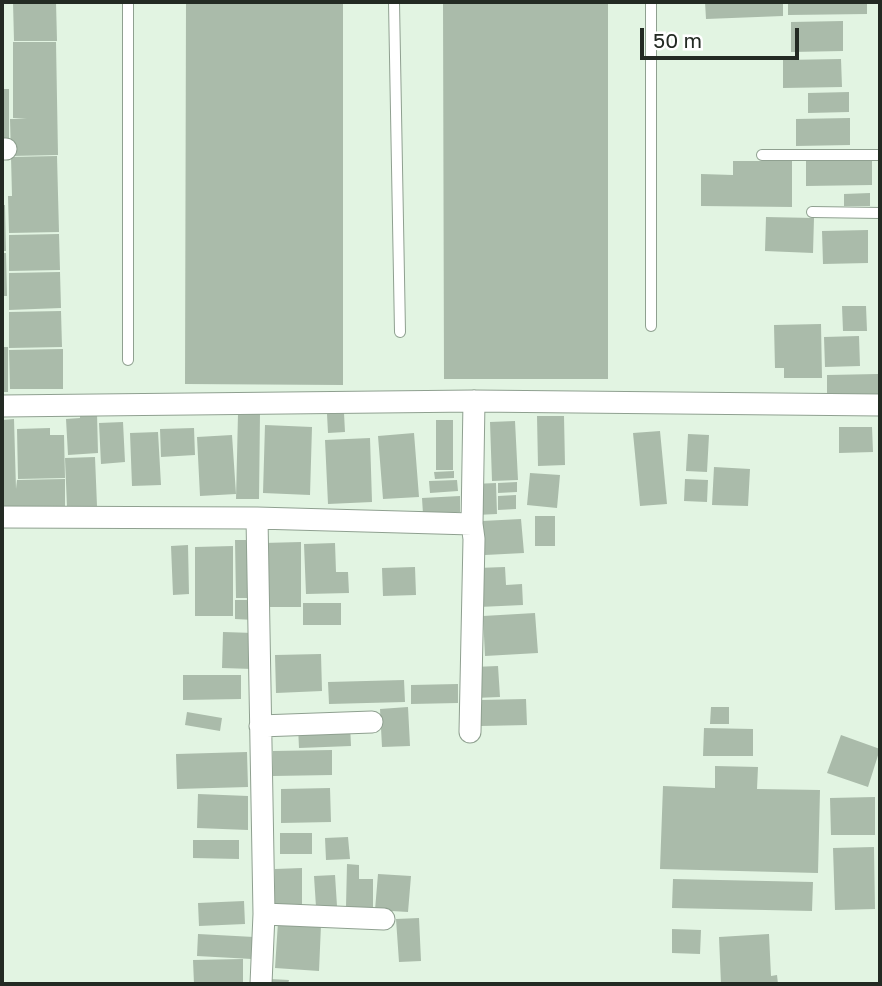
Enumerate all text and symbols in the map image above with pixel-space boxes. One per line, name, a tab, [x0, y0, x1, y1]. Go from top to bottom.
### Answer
scale bar	[644, 14, 803, 58]
text: 50 m	[653, 27, 702, 53]

